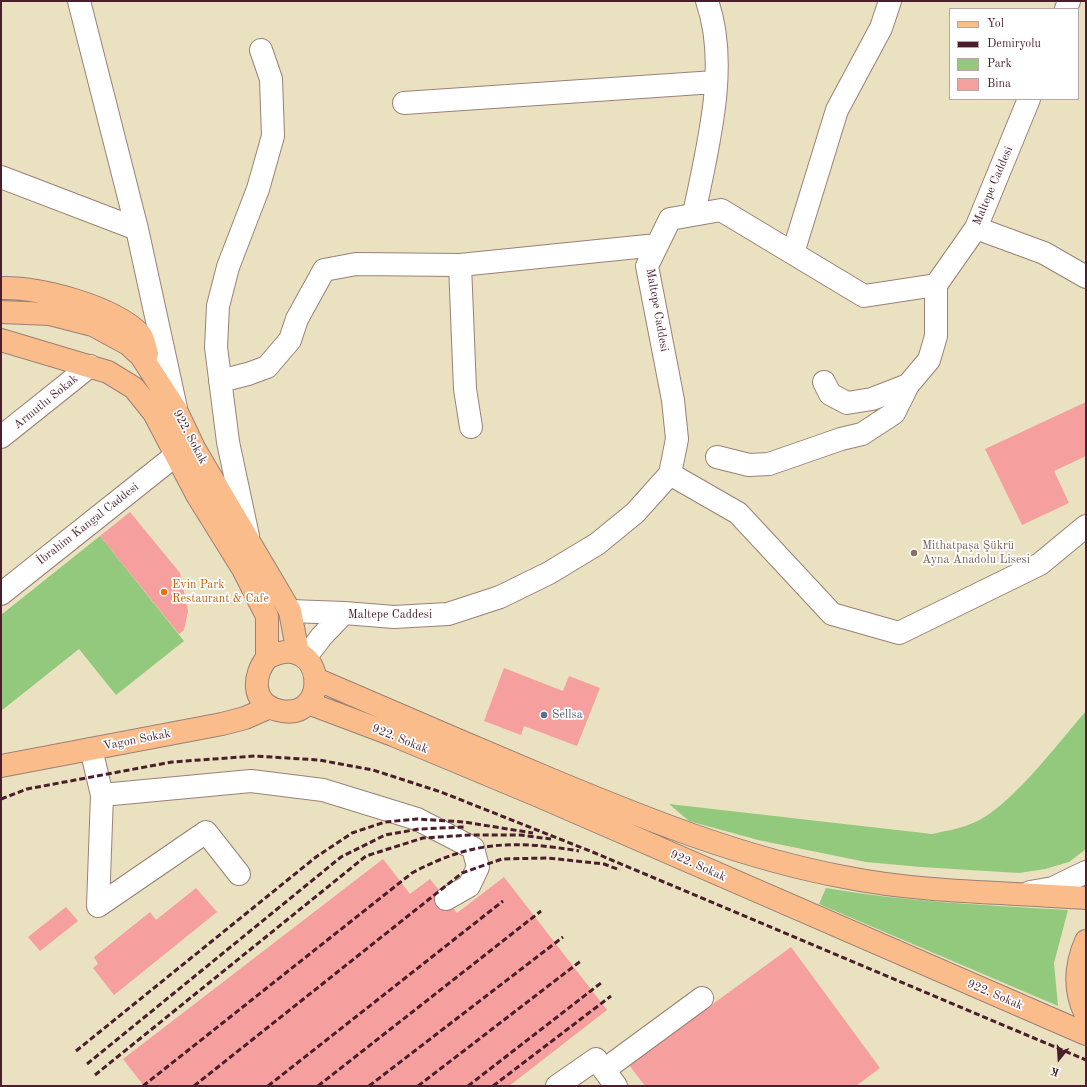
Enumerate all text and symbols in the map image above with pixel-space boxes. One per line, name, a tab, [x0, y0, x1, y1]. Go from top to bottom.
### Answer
legend	[949, 8, 1079, 100]
text: Yol	[987, 18, 1004, 30]
text: Demiryolu	[987, 38, 1041, 50]
text: Park	[987, 58, 1012, 70]
text: Bina	[987, 78, 1011, 90]
street label: Maltepe Caddesi	[970, 144, 1016, 228]
street label: Maltepe Caddesi	[643, 267, 671, 353]
street label: Armutlu Sokak	[11, 372, 81, 432]
street label: 922. Sokak	[170, 407, 210, 467]
street label: İbrahim Kangal Caddesi	[34, 480, 142, 568]
place label: Mithatpaşa Şükrü Ayna Anadolu Lisesi	[922, 539, 1030, 567]
marker: Mithatpaşa Şükrü Ayna Anadolu Lisesi	[909, 548, 919, 558]
place label: Evin Park Restaurant & Cafe	[172, 578, 269, 606]
marker: Evin Park Restaurant & Cafe	[159, 587, 169, 597]
street label: Maltepe Caddesi	[348, 608, 432, 622]
place label: Sellsa	[552, 708, 583, 722]
marker: Sellsa	[539, 710, 549, 720]
street label: 922. Sokak	[370, 721, 430, 757]
street label: Vagon Sokak	[102, 726, 172, 754]
street label: 922. Sokak	[668, 847, 728, 885]
street label: 922. Sokak	[965, 977, 1025, 1013]
north arrow	[1039, 1039, 1079, 1079]
text: K	[1049, 1064, 1061, 1077]

